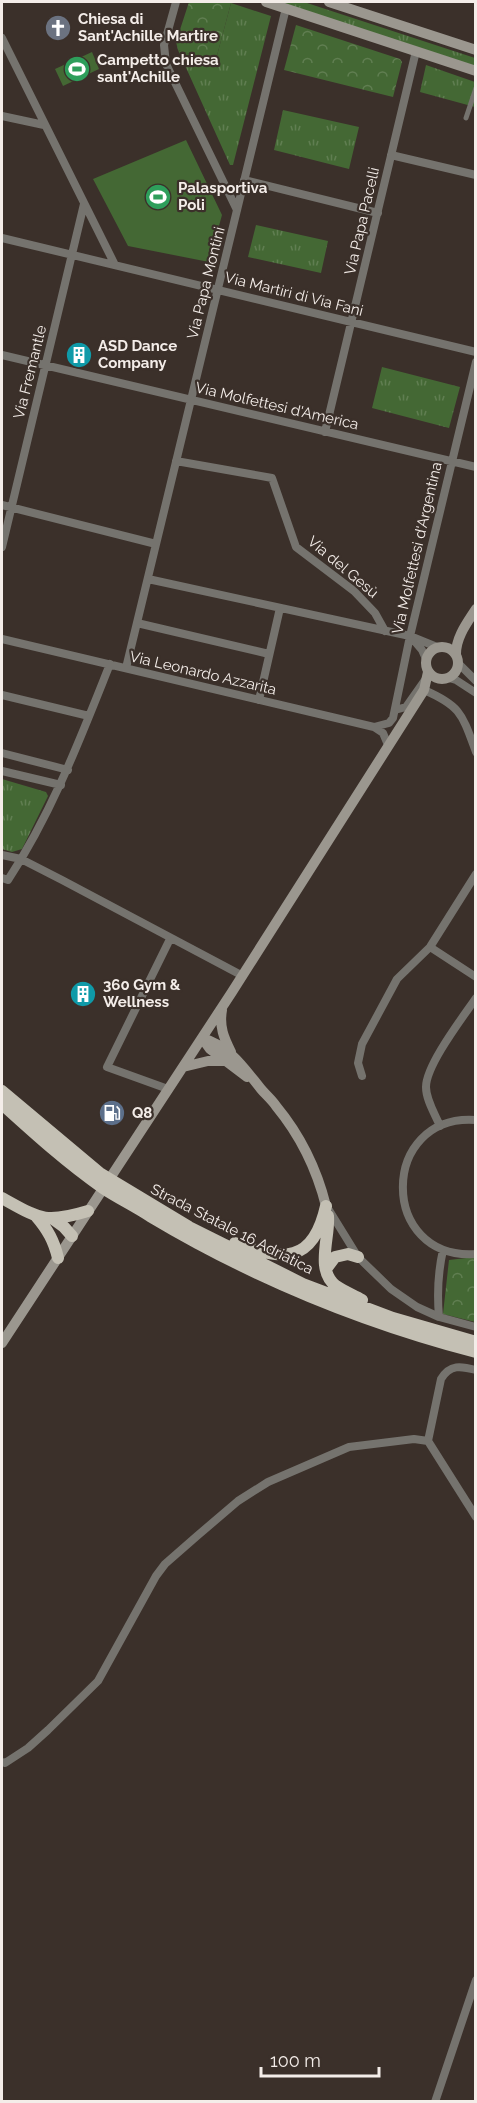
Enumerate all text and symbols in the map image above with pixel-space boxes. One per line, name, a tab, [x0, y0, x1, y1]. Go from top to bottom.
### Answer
place label: Chiesa di Sant'Achille Martire	[78, 10, 218, 45]
church icon: Chiesa di Sant'Achille Martire	[43, 13, 73, 43]
place label: Campetto chiesa sant'Achille	[97, 51, 219, 86]
sports icon: Campetto chiesa sant'Achille	[62, 54, 92, 84]
street label: Via Papa Pacelli	[341, 165, 383, 277]
place label: Palasportiva Poli	[178, 179, 268, 214]
sports icon: Palasportiva Poli	[143, 182, 173, 212]
street label: Via Papa Montini	[183, 225, 229, 341]
street label: Via Martiri di Via Fani	[223, 268, 365, 320]
street label: Via Fremantle	[10, 323, 50, 421]
place label: ASD Dance Company	[98, 337, 177, 372]
building icon: ASD Dance Company	[64, 340, 94, 370]
street label: Via Molfettesi d'America	[194, 378, 360, 434]
street label: Via Molfettesi d'Argentina	[388, 460, 446, 636]
street label: Via del Gesù	[304, 532, 382, 602]
street label: Via Leonardo Azzarita	[128, 647, 278, 699]
place label: 360 Gym & Wellness	[103, 976, 181, 1011]
building icon: 360 Gym & Wellness	[68, 979, 98, 1009]
fuel station icon: Q8	[97, 1098, 127, 1128]
place label: Q8	[132, 1104, 152, 1122]
street label: Strada Statale 16 Adriatica	[148, 1180, 316, 1278]
scale bar	[261, 2040, 380, 2078]
text: 100 m	[270, 2050, 321, 2071]

